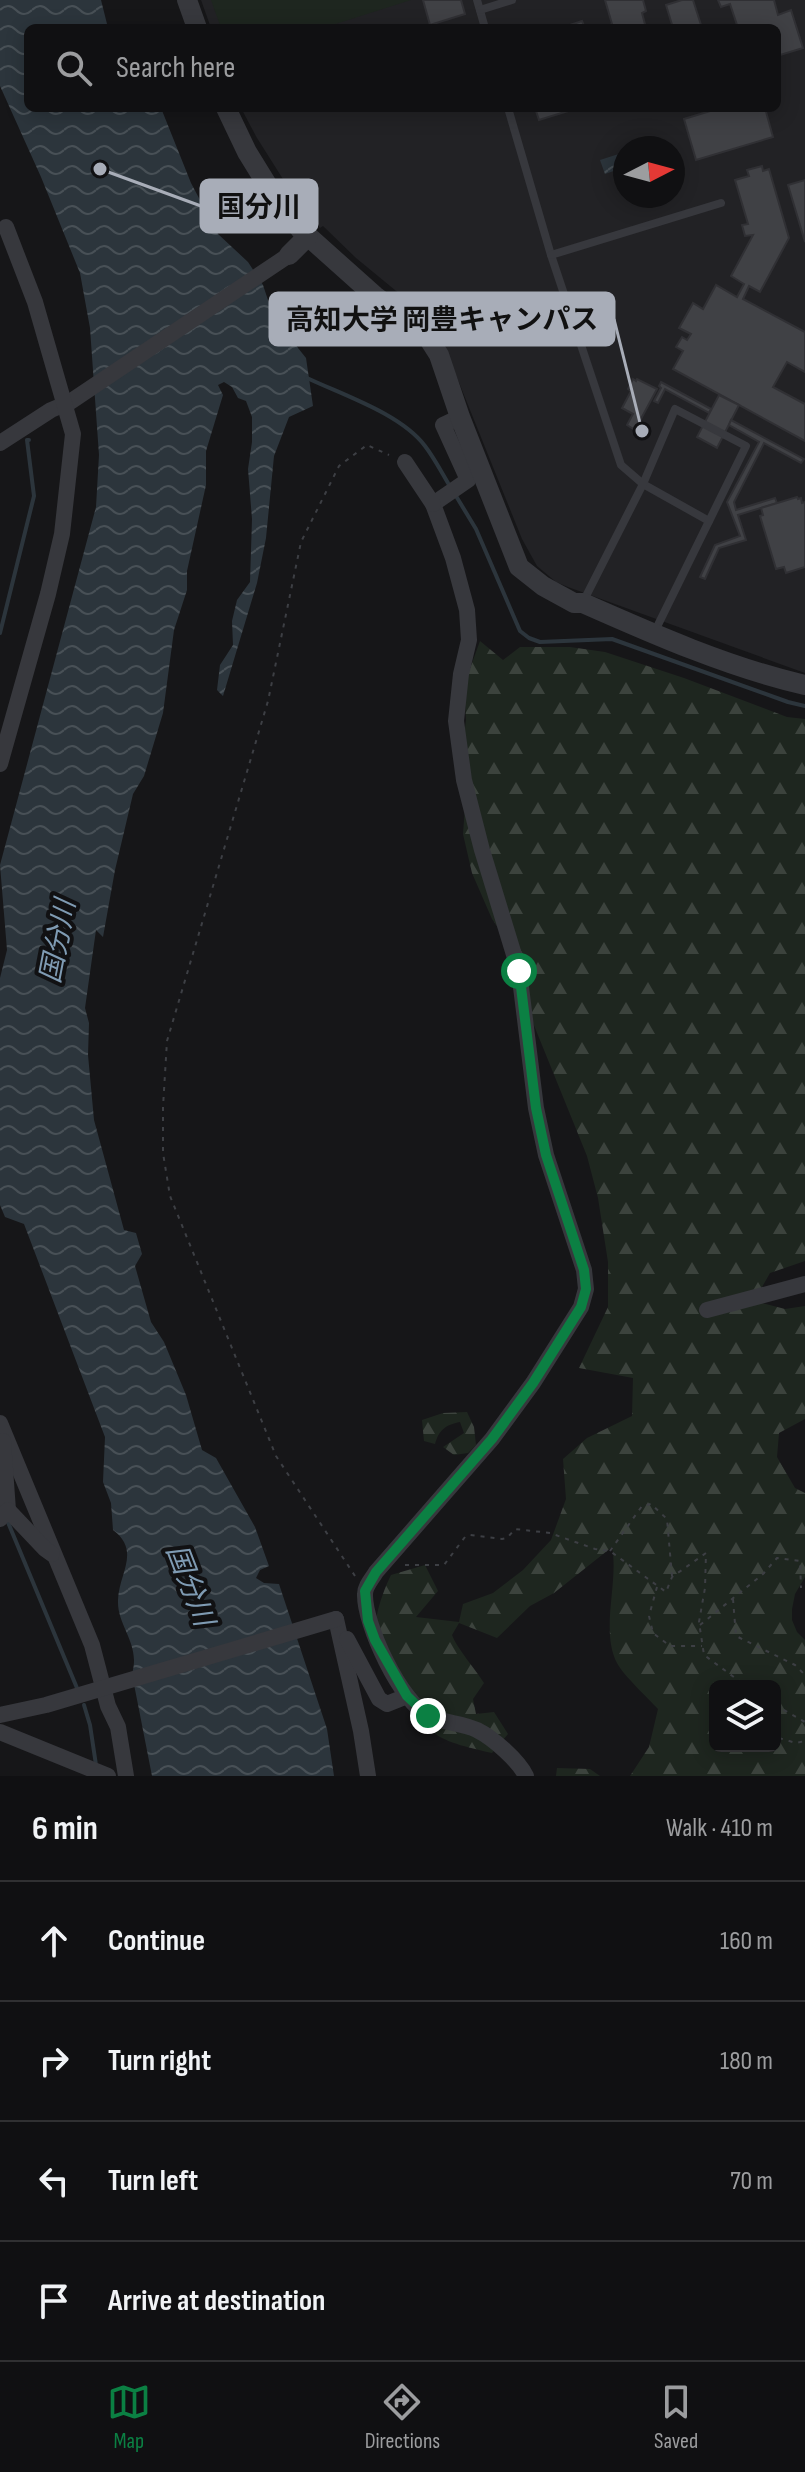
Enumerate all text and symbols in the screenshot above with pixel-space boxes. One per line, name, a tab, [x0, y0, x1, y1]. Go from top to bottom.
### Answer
search box	[24, 24, 781, 112]
icon: search	[52, 46, 96, 90]
text: Search here	[116, 50, 235, 86]
north arrow	[613, 136, 685, 208]
callout: 国分川	[201, 180, 317, 232]
text: 国分川	[217, 191, 301, 224]
callout: 高知大学 岡豊キャンパス	[270, 293, 614, 345]
text: 高知大学 岡豊キャンパス	[286, 304, 598, 337]
water label: 国分川	[34, 894, 83, 986]
route start	[501, 953, 537, 989]
water label: 国分川	[159, 1540, 221, 1633]
map controls	[709, 1680, 781, 1752]
button: layers	[709, 1680, 781, 1752]
route end	[410, 1698, 446, 1734]
text: 6 min	[32, 1808, 98, 1849]
text: Walk · 410 m	[666, 1813, 773, 1844]
icon: ahead	[32, 1919, 76, 1963]
text: Continue	[108, 1923, 205, 1959]
text: 160 m	[720, 1926, 773, 1957]
icon: right	[32, 2039, 76, 2083]
text: Turn right	[108, 2043, 211, 2079]
text: 180 m	[720, 2046, 773, 2077]
icon: left	[32, 2159, 76, 2203]
text: Turn left	[108, 2163, 198, 2199]
text: 70 m	[730, 2166, 773, 2197]
icon: arrive	[32, 2279, 76, 2323]
text: Arrive at destination	[108, 2283, 325, 2319]
tab: Map	[107, 2380, 151, 2455]
tab: Directions	[365, 2380, 440, 2455]
tab: Saved	[654, 2380, 698, 2455]

